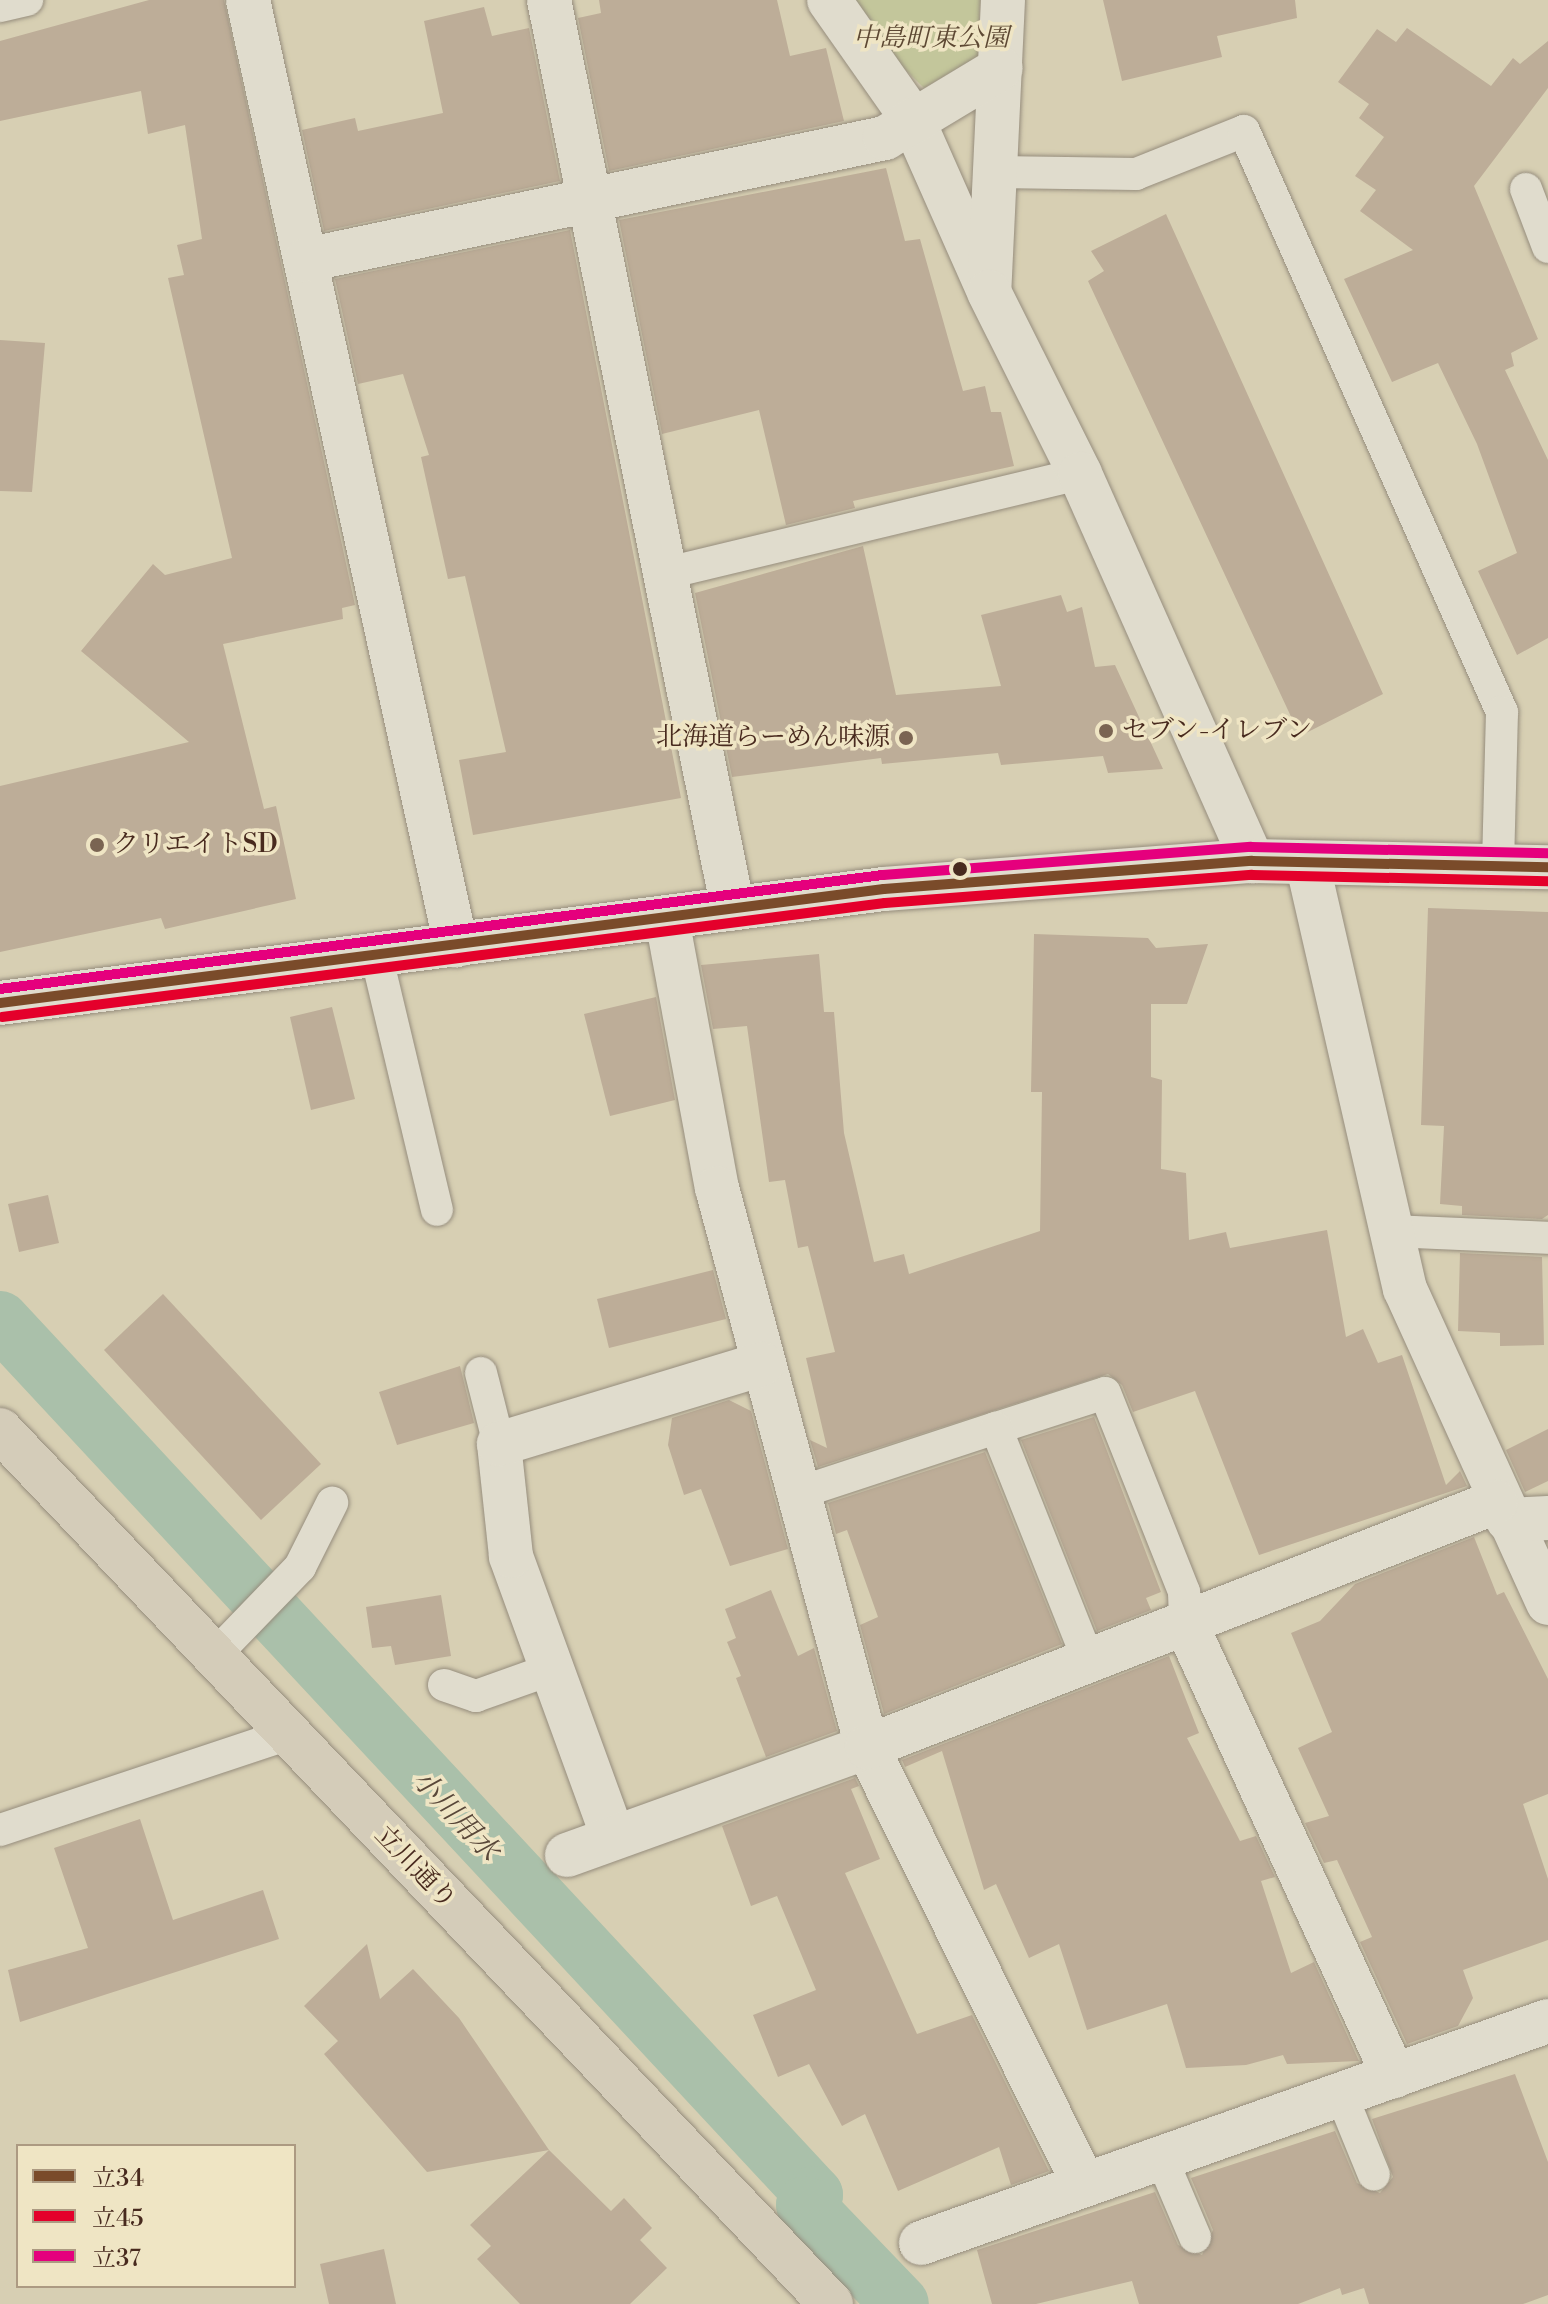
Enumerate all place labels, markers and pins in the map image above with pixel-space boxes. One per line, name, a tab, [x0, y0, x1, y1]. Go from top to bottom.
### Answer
place label: セブン-イレブン	[1122, 715, 1314, 747]
place label: 北海道らーめん味源	[656, 722, 890, 754]
marker: セブン-イレブン	[1097, 722, 1115, 740]
marker: 北海道らーめん味源	[897, 729, 915, 747]
place label: クリエイトSD	[113, 829, 278, 861]
marker: クリエイトSD	[88, 836, 106, 854]
unlabelled marker	[952, 861, 968, 877]

